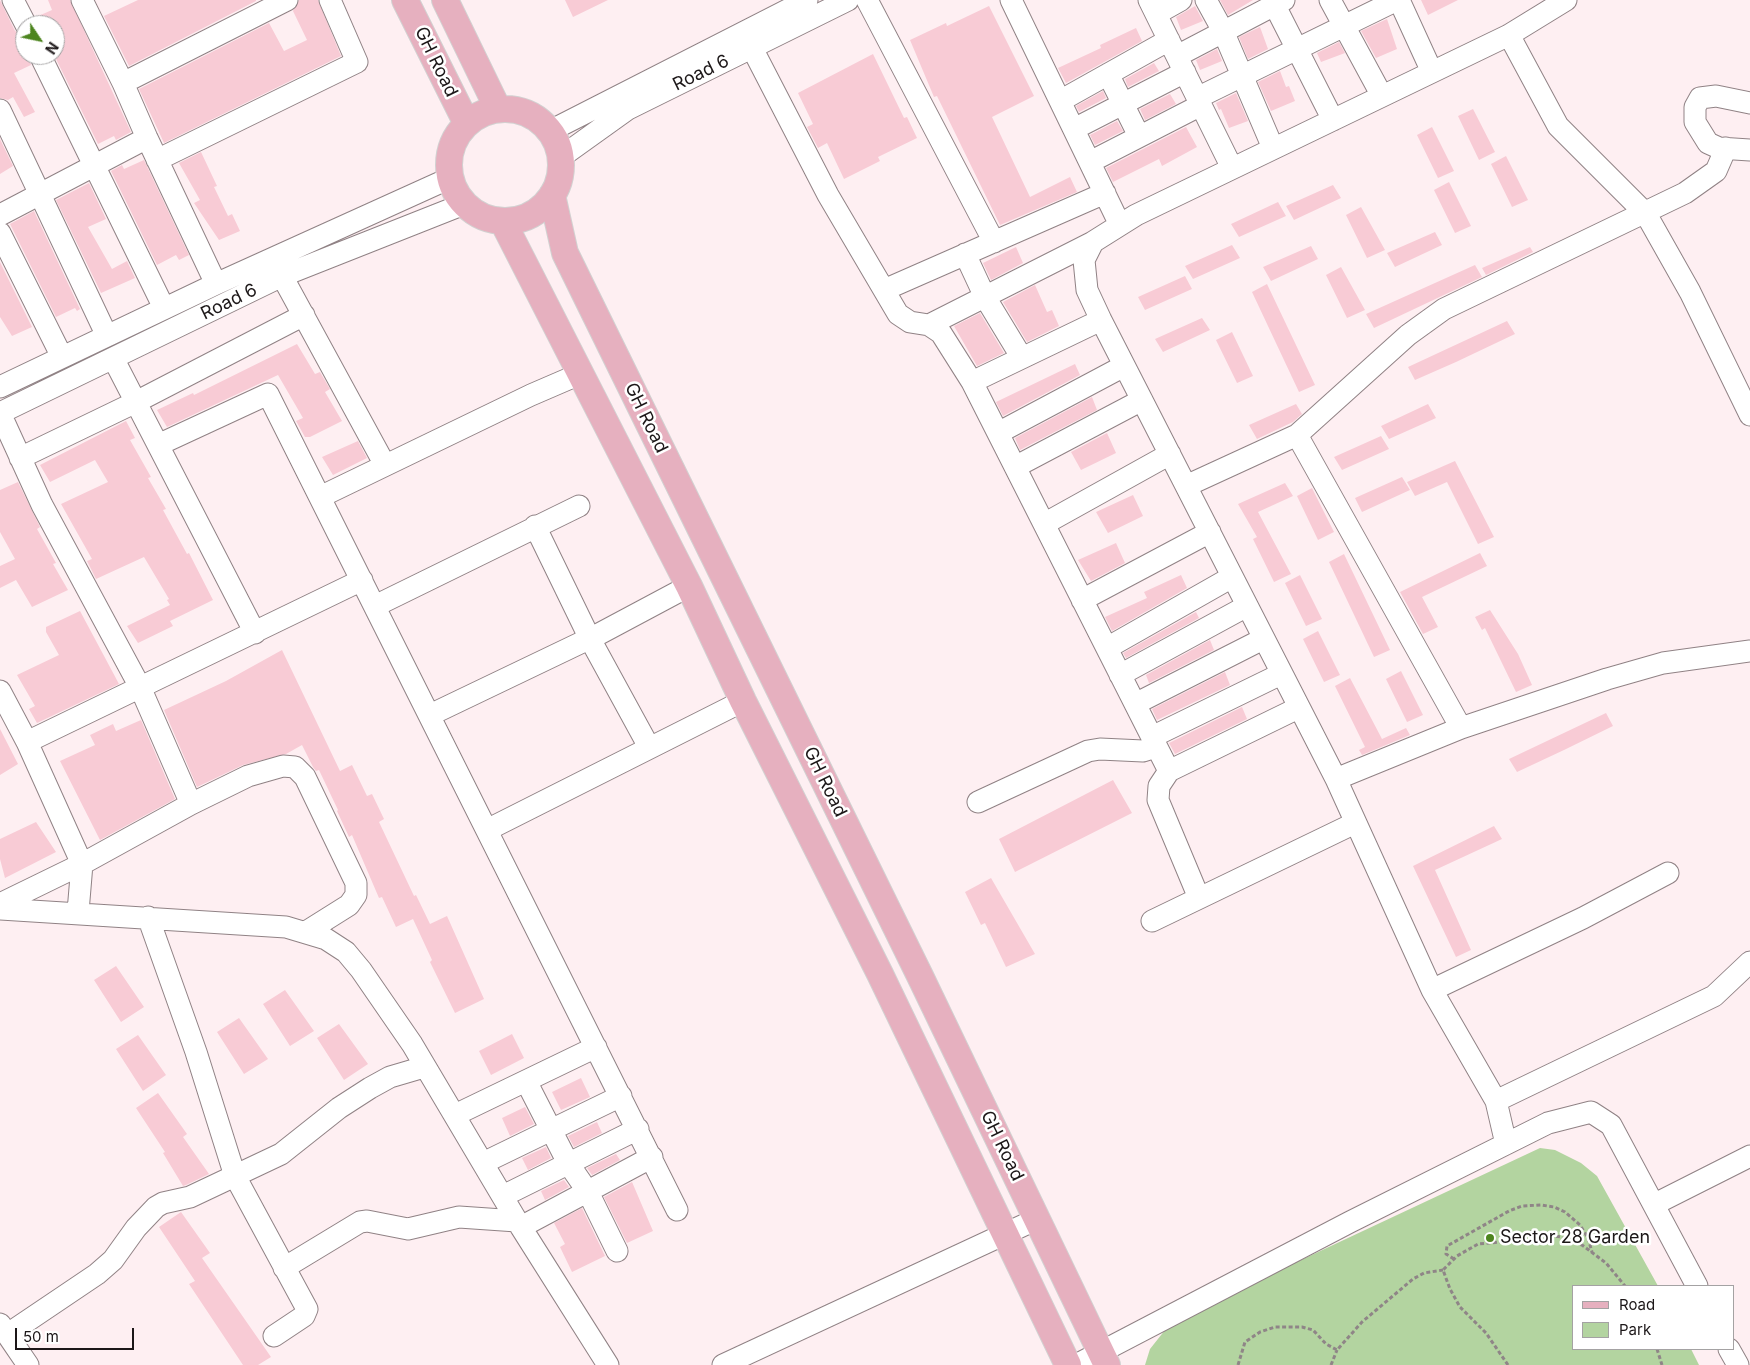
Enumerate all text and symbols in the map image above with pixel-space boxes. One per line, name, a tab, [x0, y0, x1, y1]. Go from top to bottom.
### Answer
north arrow	[15, 15, 65, 65]
street label: GH Road	[410, 23, 462, 101]
text: N	[42, 39, 62, 57]
street label: Road 6	[669, 50, 733, 96]
street label: Road 6	[197, 279, 261, 325]
street label: GH Road	[620, 379, 672, 457]
street label: GH Road	[799, 743, 851, 821]
street label: GH Road	[976, 1107, 1028, 1185]
place label: Sector 28 Garden	[1500, 1227, 1650, 1249]
marker: Sector 28 Garden	[1484, 1232, 1496, 1244]
legend	[1572, 1285, 1735, 1350]
text: Road	[1619, 1295, 1655, 1314]
scale bar	[18, 1318, 136, 1350]
text: Park	[1619, 1320, 1651, 1339]
text: 50 m	[23, 1327, 59, 1346]

